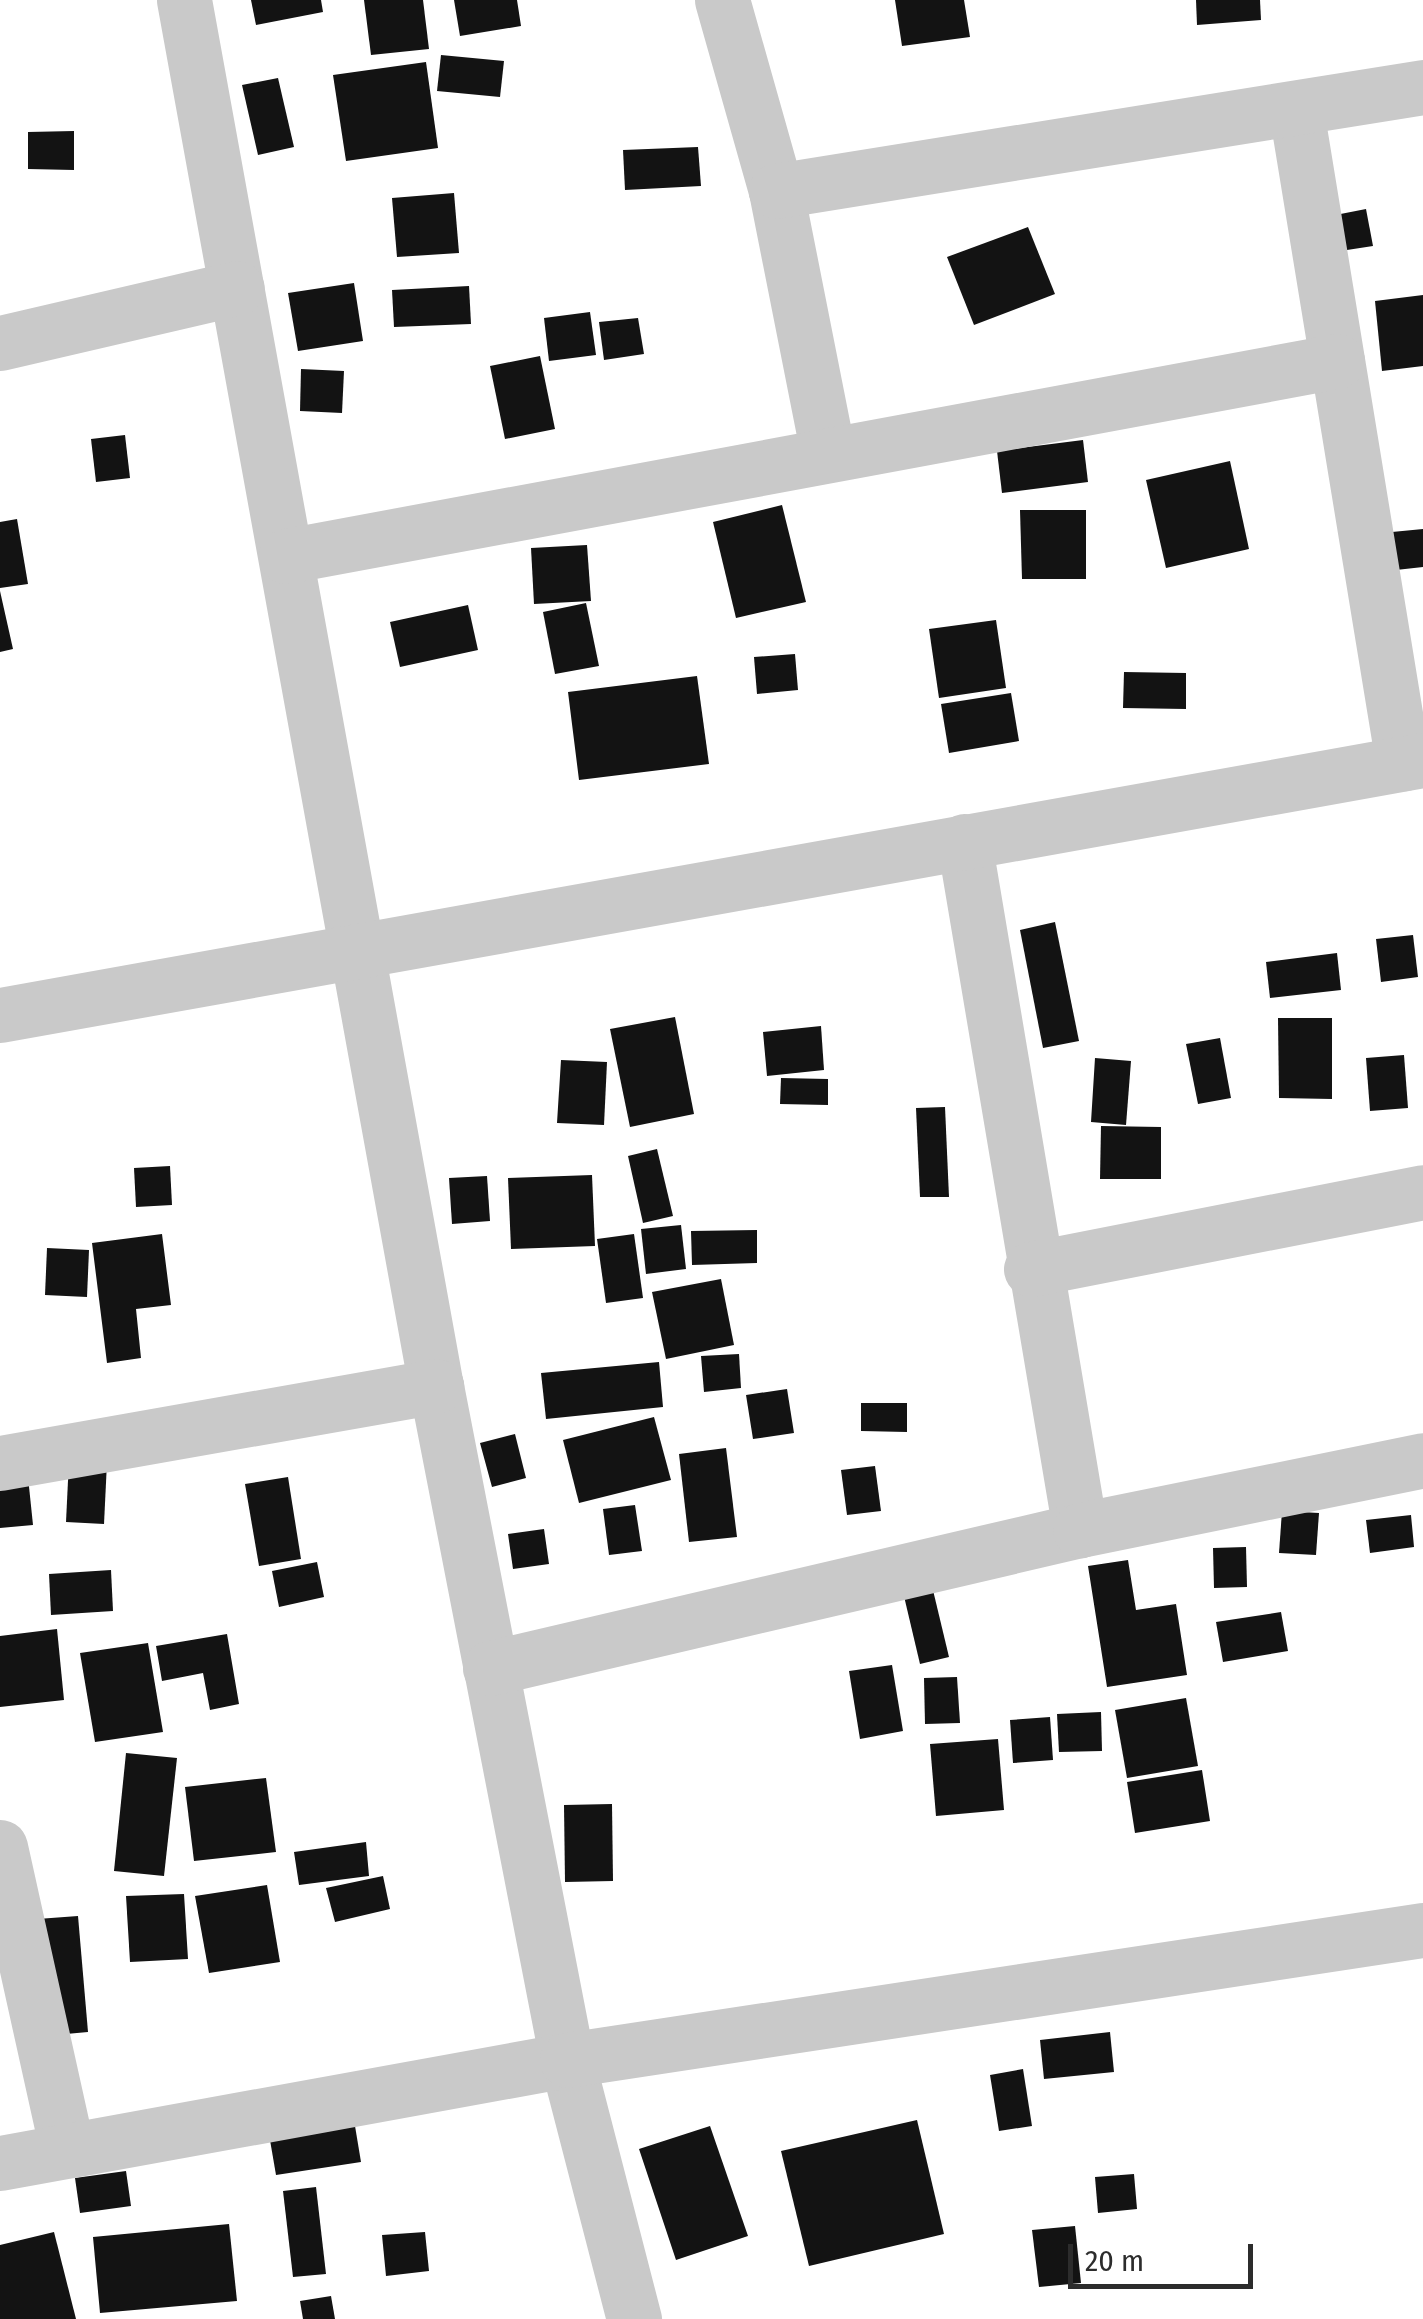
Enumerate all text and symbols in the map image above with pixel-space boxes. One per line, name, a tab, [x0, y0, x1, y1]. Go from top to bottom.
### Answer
scale bar	[1073, 2224, 1258, 2286]
text: 20 m	[1085, 2243, 1144, 2279]

